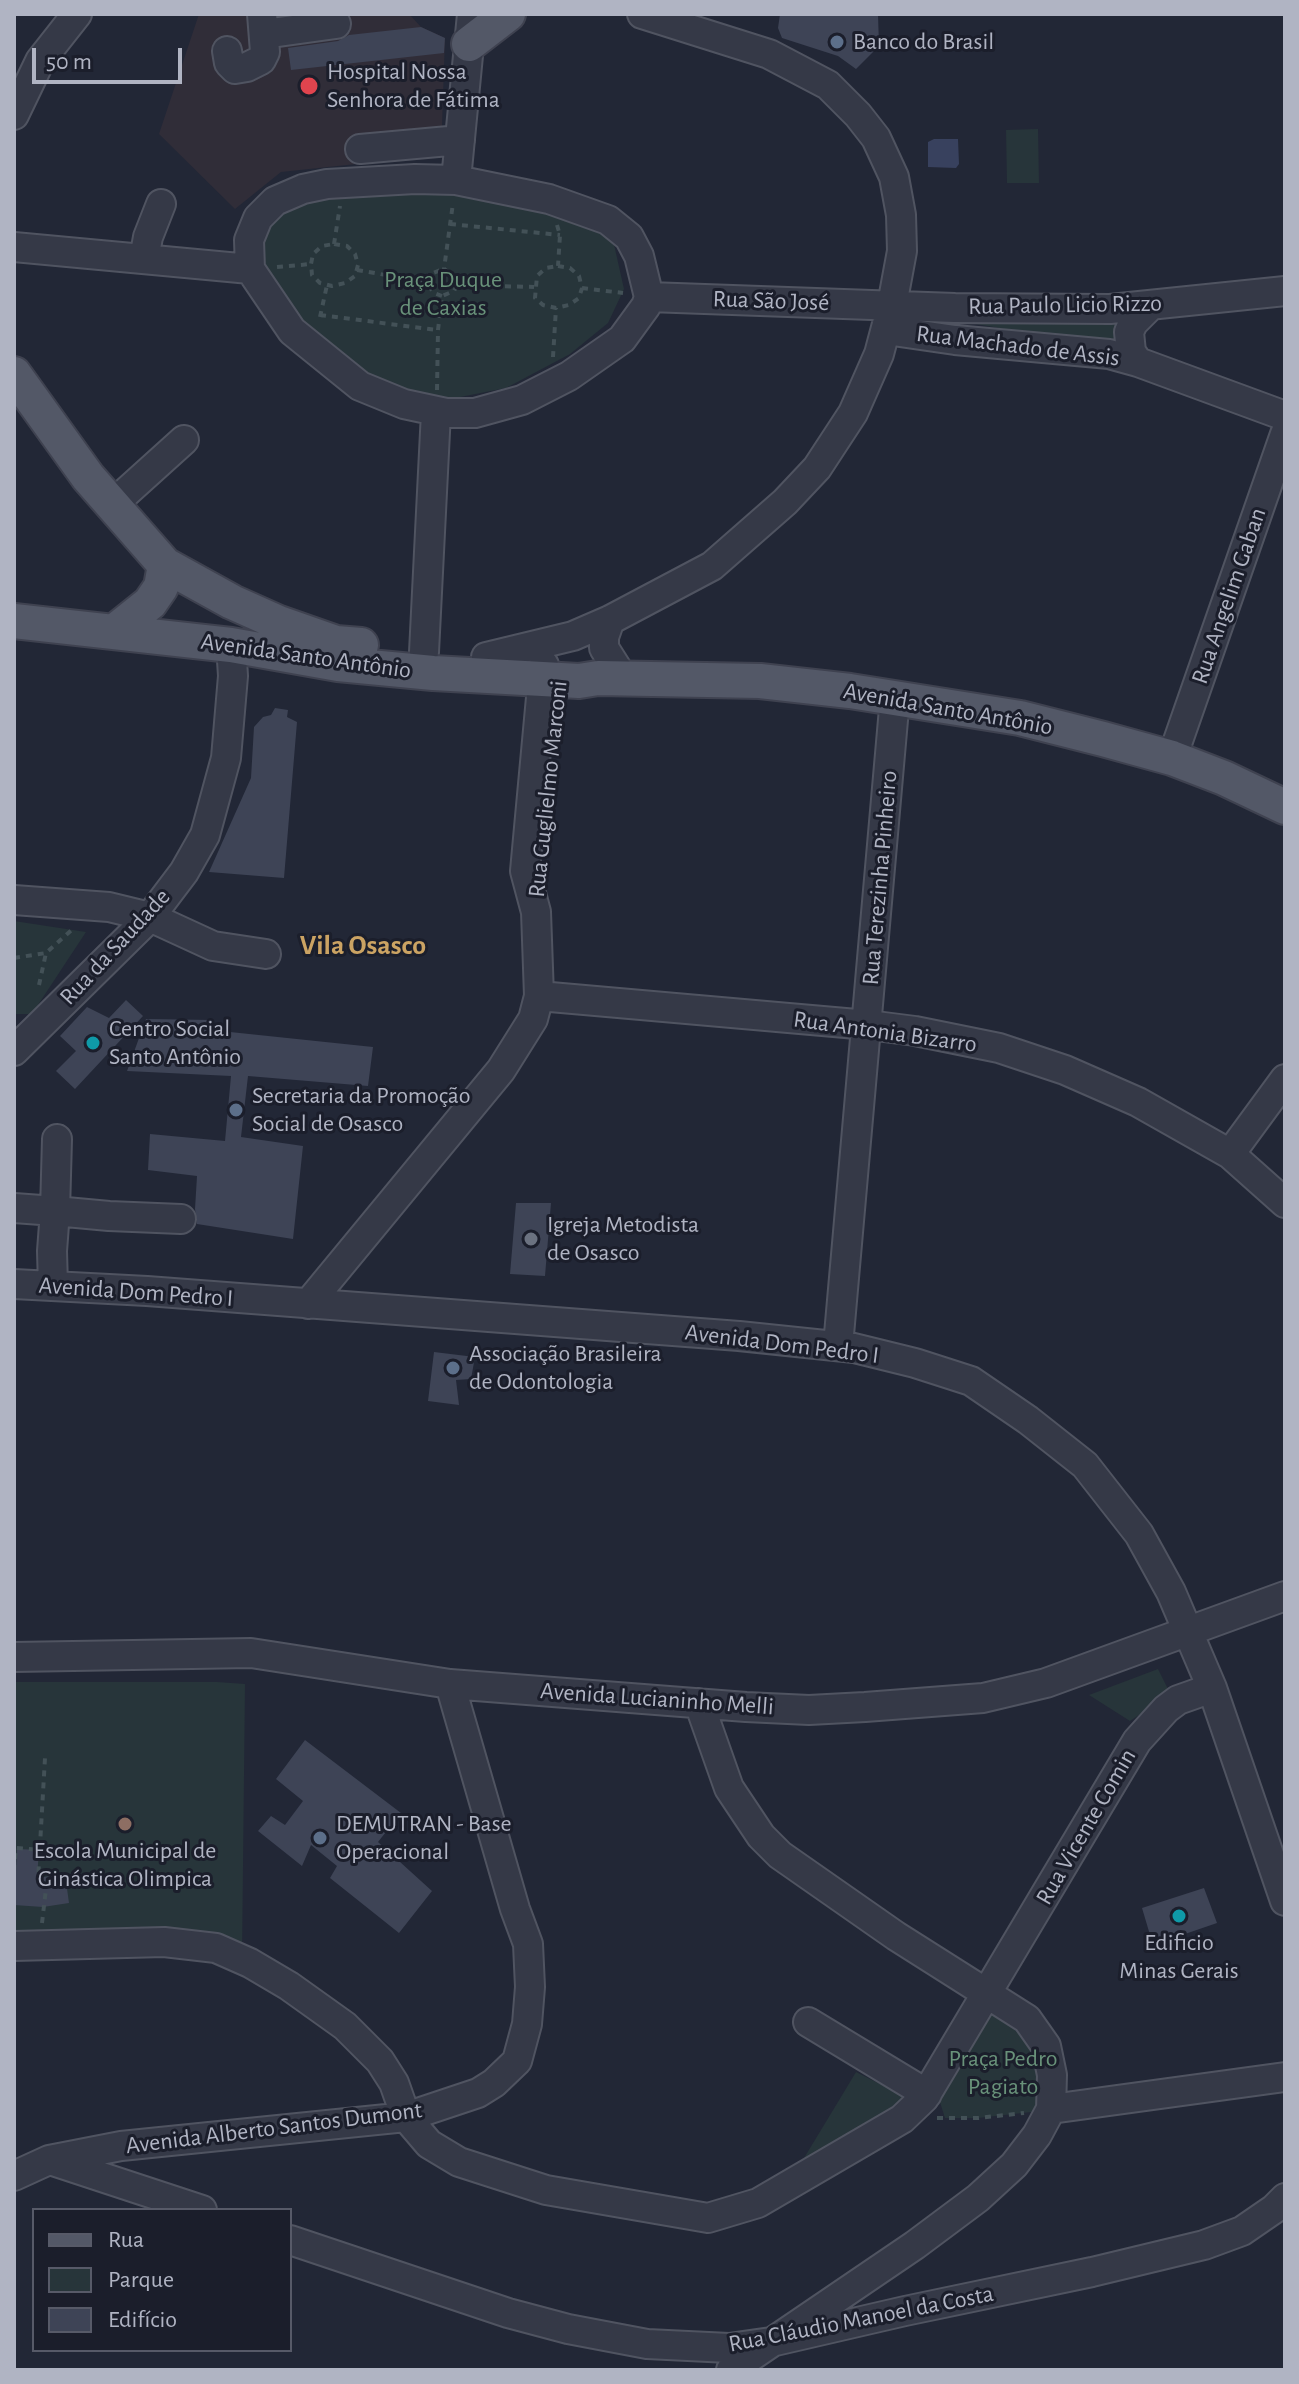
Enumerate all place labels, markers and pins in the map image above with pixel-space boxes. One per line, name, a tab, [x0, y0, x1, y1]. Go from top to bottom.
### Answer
place label: Banco do Brasil	[853, 28, 994, 56]
marker: Banco do Brasil	[828, 33, 846, 51]
place label: Hospital Nossa Senhora de Fátima	[327, 58, 500, 114]
marker: Hospital Nossa Senhora de Fátima	[298, 75, 320, 97]
place label: Centro Social Santo Antônio	[109, 1015, 241, 1071]
marker: Centro Social Santo Antônio	[84, 1034, 102, 1052]
place label: Secretaria da Promoção Social de Osasco	[252, 1082, 471, 1138]
marker: Secretaria da Promoção Social de Osasco	[227, 1101, 245, 1119]
place label: Igreja Metodista de Osasco	[547, 1211, 699, 1267]
marker: Igreja Metodista de Osasco	[522, 1230, 540, 1248]
place label: Associação Brasileira de Odontologia	[469, 1340, 662, 1396]
marker: Associação Brasileira de Odontologia	[444, 1359, 462, 1377]
place label: DEMUTRAN - Base Operacional	[336, 1810, 512, 1866]
marker: Escola Municipal de Ginástica Olimpica	[116, 1815, 134, 1833]
marker: DEMUTRAN - Base Operacional	[311, 1829, 329, 1847]
place label: Escola Municipal de Ginástica Olimpica	[34, 1837, 216, 1893]
marker: Edificio Minas Gerais	[1170, 1907, 1188, 1925]
place label: Edificio Minas Gerais	[1119, 1929, 1239, 1985]

